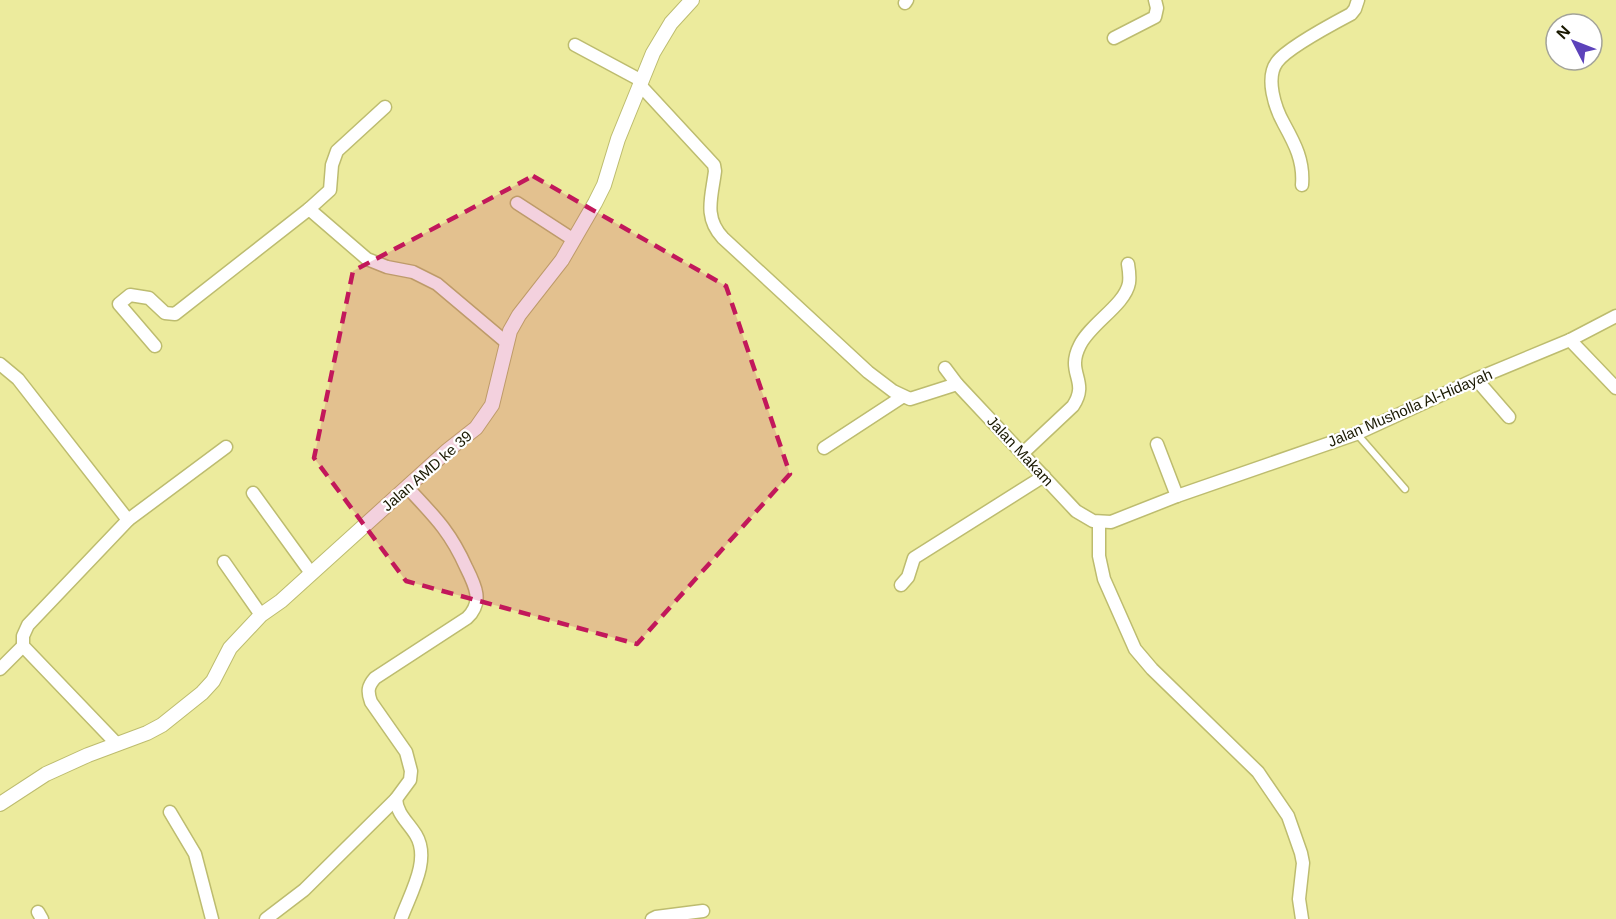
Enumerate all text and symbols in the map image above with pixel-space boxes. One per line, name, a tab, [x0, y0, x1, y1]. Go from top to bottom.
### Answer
north arrow	[1544, 12, 1604, 72]
text: N	[1553, 22, 1573, 42]
street label: Jalan Musholla Al-Hidayah	[1325, 365, 1494, 450]
street label: Jalan Makam	[984, 412, 1057, 489]
street label: Jalan AMD ke 39	[378, 427, 475, 514]

